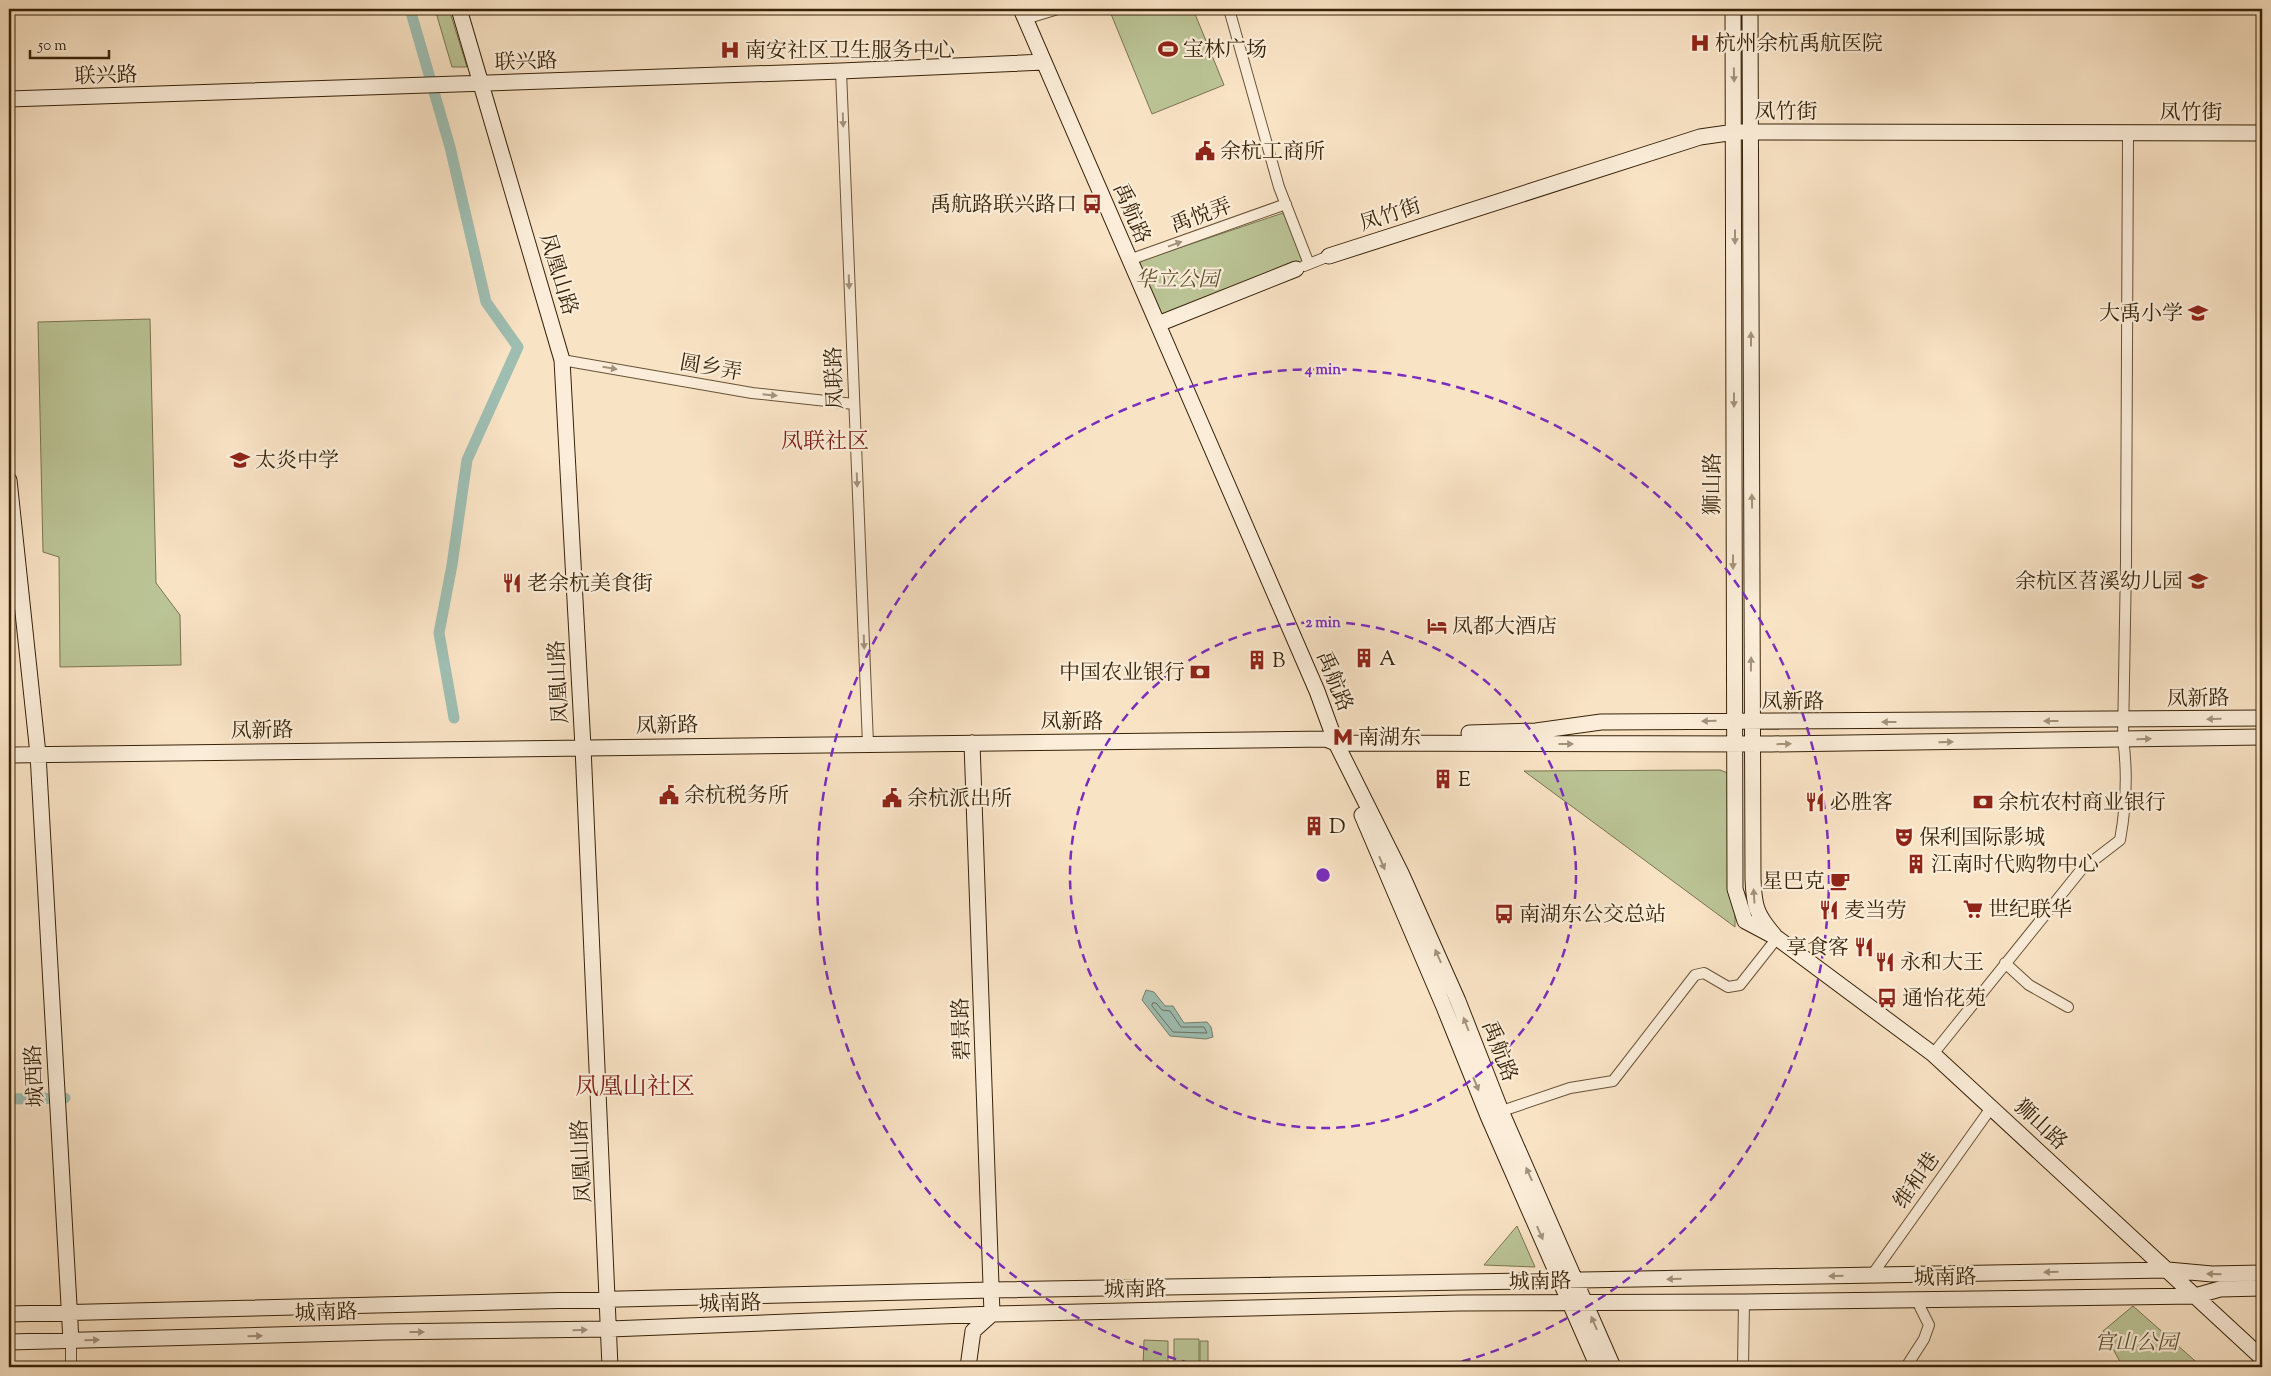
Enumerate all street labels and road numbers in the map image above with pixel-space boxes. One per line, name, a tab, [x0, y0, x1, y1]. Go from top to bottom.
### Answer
street label: 联兴路	[494, 47, 558, 79]
street label: 联兴路	[74, 61, 138, 93]
street label: 凤竹街	[1755, 98, 1818, 128]
street label: 凤竹街	[2160, 99, 2223, 129]
street label: 禹航路	[1104, 179, 1156, 249]
street label: 禹悦弄	[1167, 192, 1236, 242]
street label: 凤竹街	[1356, 192, 1425, 240]
street label: 凤凰山路	[530, 230, 584, 319]
street label: 凤联路	[820, 346, 852, 410]
street label: 圆乡弄	[677, 349, 744, 389]
street label: 狮山路	[1699, 453, 1729, 516]
street label: 凤凰山路	[543, 639, 577, 725]
street label: 禹航路	[1307, 647, 1359, 717]
street label: 凤新路	[2166, 684, 2230, 716]
street label: 凤新路	[1762, 688, 1825, 718]
street label: 凤新路	[1041, 708, 1104, 738]
street label: 凤新路	[635, 711, 699, 743]
street label: 凤新路	[230, 716, 294, 748]
street label: 碧景路	[947, 997, 979, 1061]
street label: 禹航路	[1473, 1017, 1523, 1087]
street label: 城西路	[19, 1044, 53, 1108]
street label: 狮山路	[2006, 1093, 2073, 1158]
street label: 凤凰山路	[566, 1118, 600, 1204]
street label: 维和巷	[1887, 1147, 1948, 1216]
street label: 城南路	[1913, 1263, 1977, 1295]
street label: 城南路	[1508, 1267, 1572, 1299]
street label: 城南路	[1103, 1275, 1167, 1307]
street label: 城南路	[698, 1289, 762, 1321]
street label: 城南路	[294, 1298, 358, 1330]

